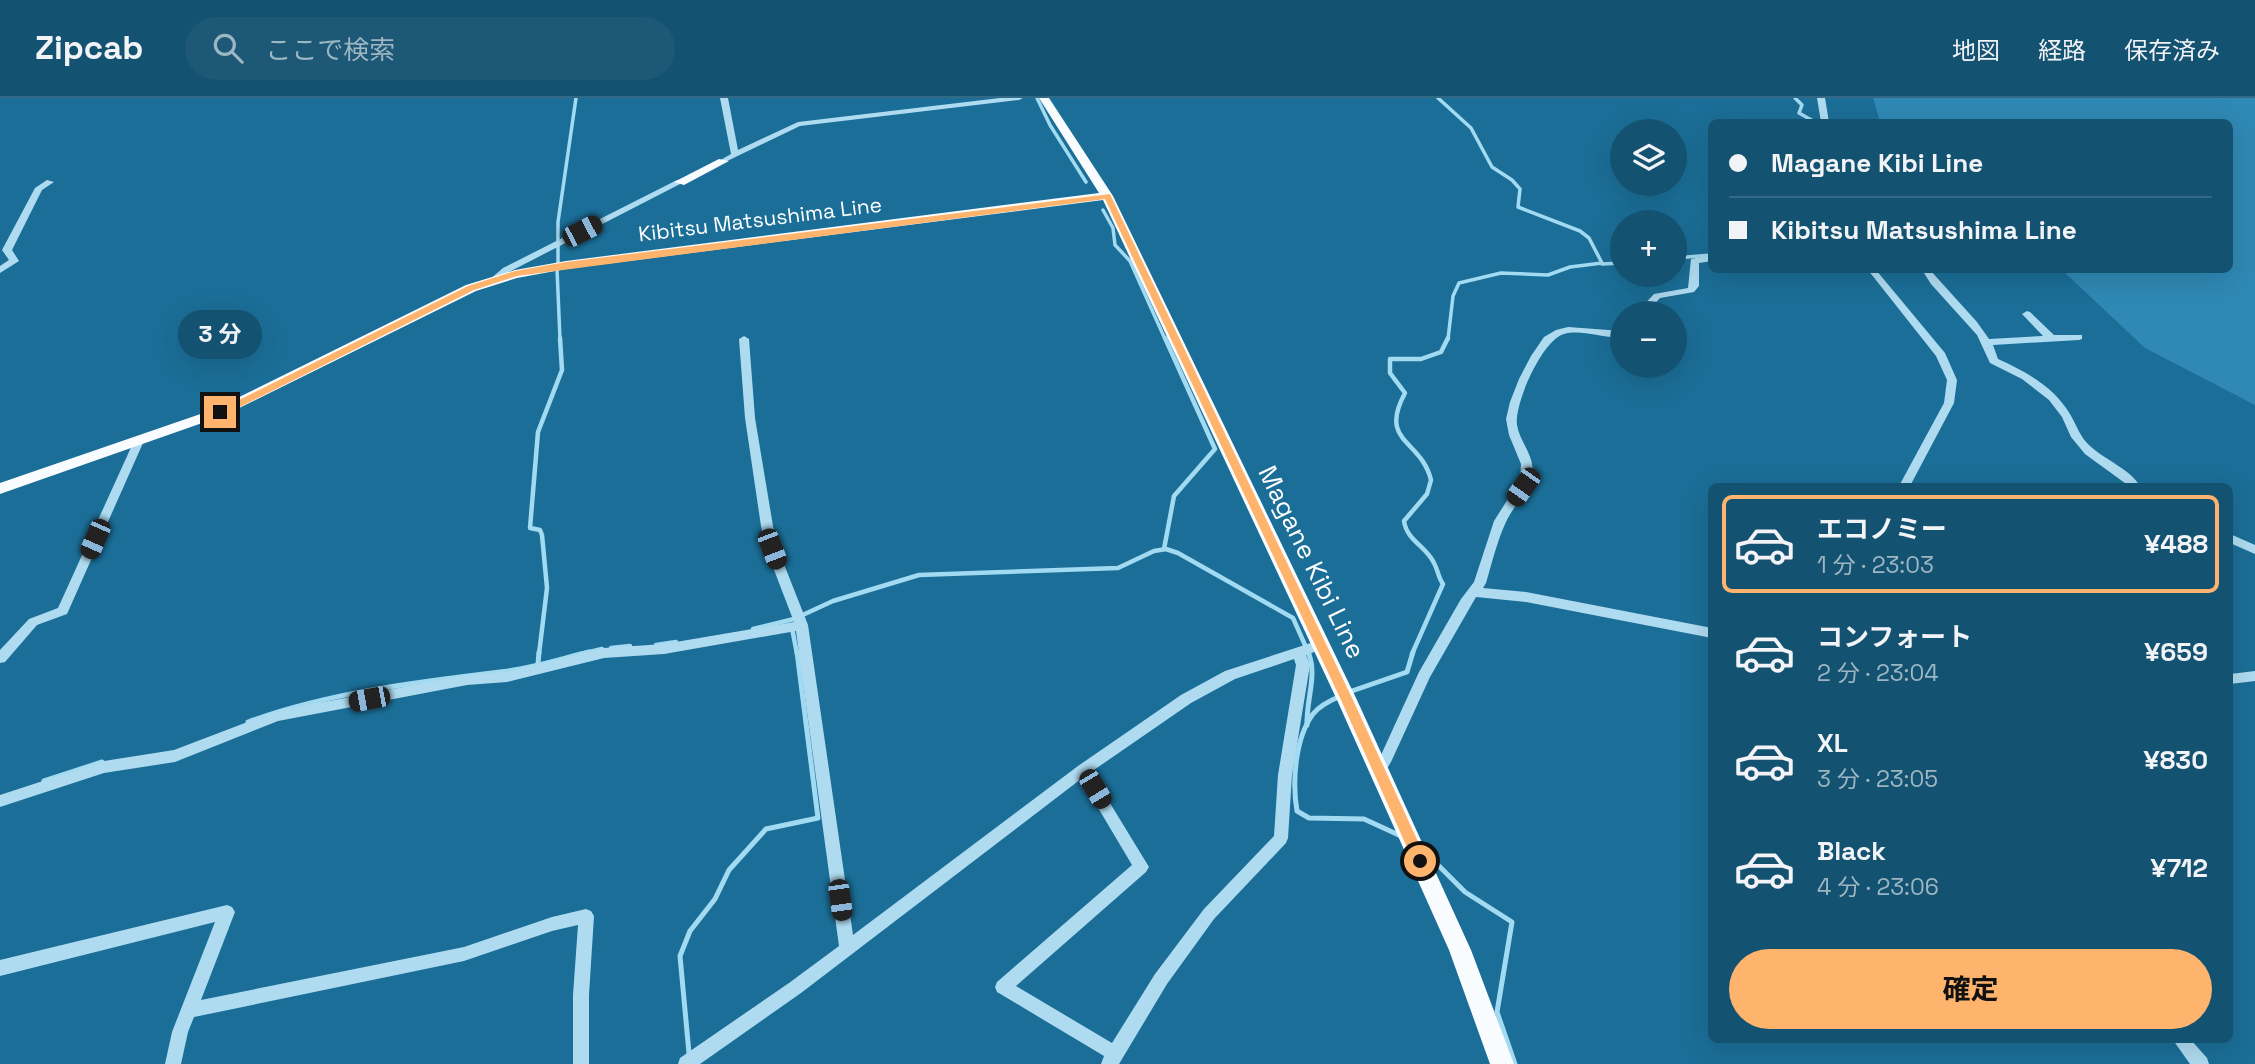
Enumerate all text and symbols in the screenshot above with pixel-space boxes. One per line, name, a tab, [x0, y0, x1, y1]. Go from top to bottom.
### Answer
search box	[185, 17, 675, 80]
text: Zipcab	[35, 27, 143, 69]
icon: search	[209, 29, 247, 67]
text: ここで検索	[265, 33, 395, 67]
text: 地図	[1952, 35, 2000, 66]
text: 経路	[2038, 35, 2086, 66]
text: 保存済み	[2124, 35, 2220, 66]
map controls	[1610, 119, 1687, 378]
button: layers	[1610, 119, 1687, 196]
text: Magane Kibi Line	[1771, 146, 1983, 180]
street label: Kibitsu Matsushima Line	[637, 191, 883, 247]
button: +	[1610, 210, 1687, 287]
car	[559, 212, 606, 250]
text: Kibitsu Matsushima Line	[1771, 213, 2077, 247]
button: −	[1610, 301, 1687, 378]
callout: 3 分	[178, 310, 262, 360]
text: 3 分	[199, 319, 241, 349]
route end	[204, 396, 236, 428]
street label: Magane Kibi Line	[1251, 460, 1373, 664]
car	[1503, 464, 1544, 510]
text: エコノミー	[1817, 512, 1947, 546]
icon: car	[1733, 513, 1796, 576]
car	[77, 516, 114, 562]
car	[755, 526, 790, 572]
text: ¥488	[2144, 527, 2208, 561]
text: 1 分 · 23:03	[1817, 550, 1934, 580]
text: コンフォート	[1817, 620, 1972, 654]
icon: car	[1733, 621, 1796, 684]
text: ¥659	[2144, 635, 2208, 669]
text: 2 分 · 23:04	[1817, 658, 1939, 688]
car	[347, 685, 392, 713]
text: XL	[1817, 726, 1848, 760]
icon: car	[1733, 729, 1796, 792]
text: ¥830	[2144, 743, 2208, 777]
text: 3 分 · 23:05	[1817, 764, 1938, 794]
car	[1076, 766, 1115, 812]
text: Black	[1817, 834, 1886, 868]
icon: car	[1733, 837, 1796, 900]
route start	[1404, 845, 1436, 877]
text: ¥712	[2151, 851, 2208, 885]
text: 4 分 · 23:06	[1817, 872, 1939, 902]
car	[827, 878, 854, 922]
button: 確定	[1729, 949, 2212, 1029]

